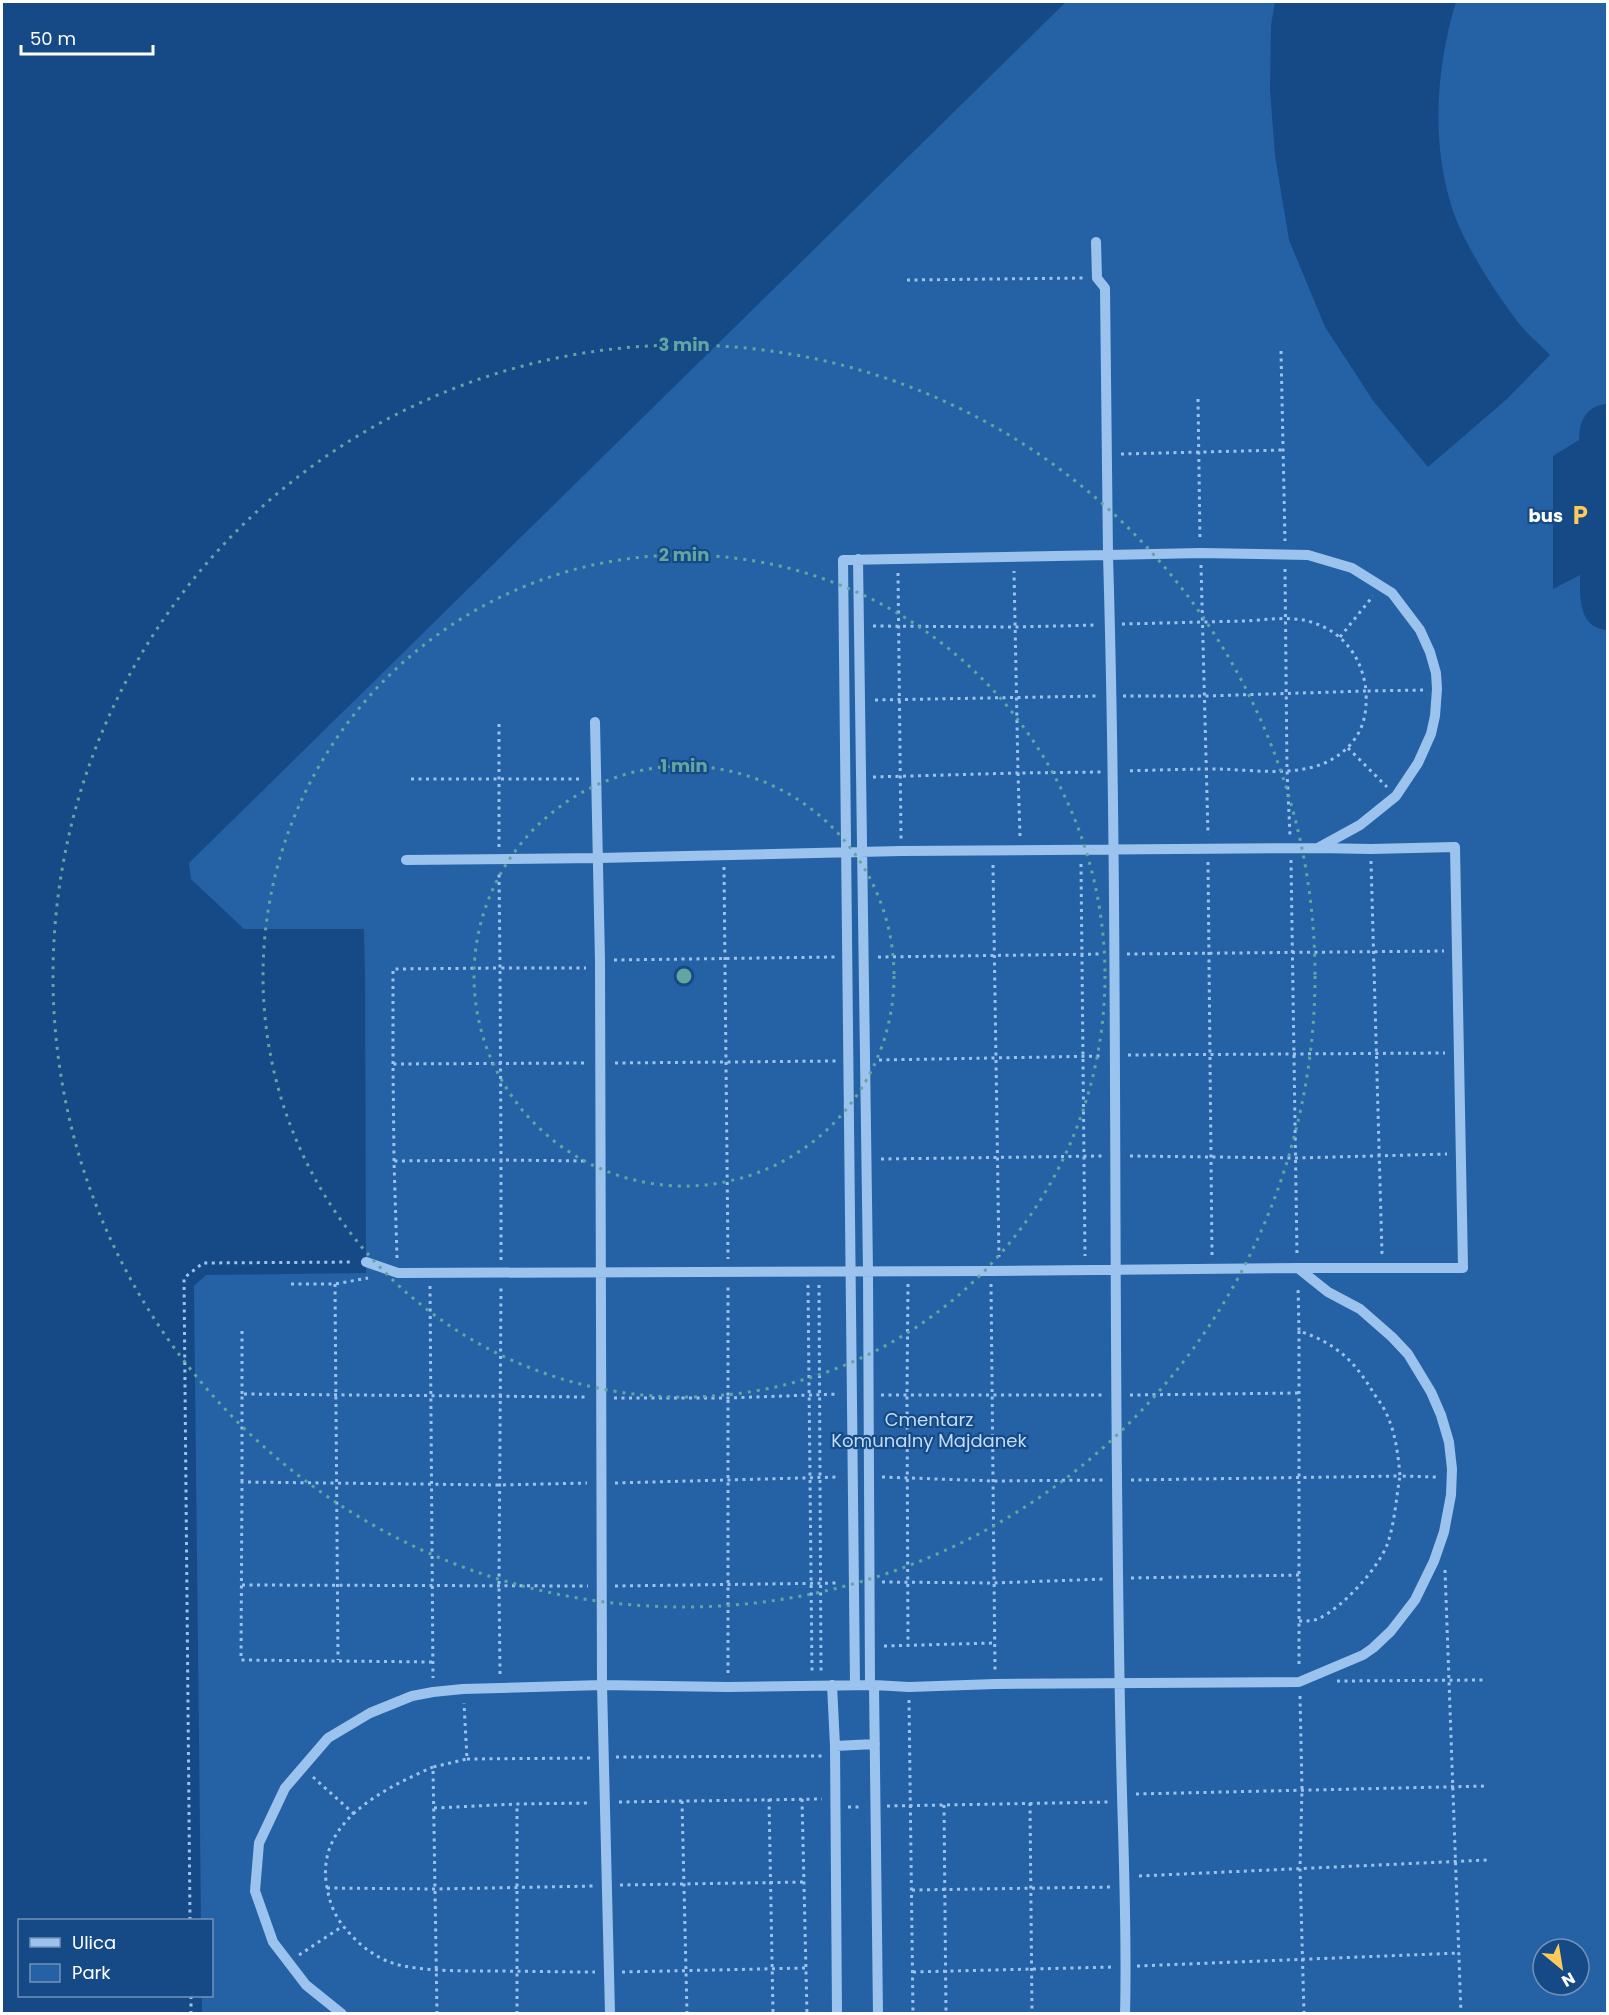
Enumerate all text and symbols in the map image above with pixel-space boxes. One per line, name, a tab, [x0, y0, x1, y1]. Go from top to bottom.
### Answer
scale bar	[21, 18, 153, 56]
text: 50 m	[30, 26, 76, 51]
text: 3 min	[658, 332, 710, 357]
place label: bus	[1529, 503, 1563, 528]
parking icon: bus	[1568, 503, 1592, 527]
text: 2 min	[659, 542, 709, 567]
text: 1 min	[660, 753, 708, 778]
centre of rings	[674, 966, 694, 986]
park label: Cmentarz Komunalny Majdanek	[831, 1407, 1027, 1453]
legend	[18, 1919, 213, 1997]
text: Ulica	[72, 1930, 116, 1955]
north arrow	[1531, 1937, 1591, 1997]
text: Park	[72, 1960, 111, 1985]
text: N	[1557, 1967, 1579, 1993]

